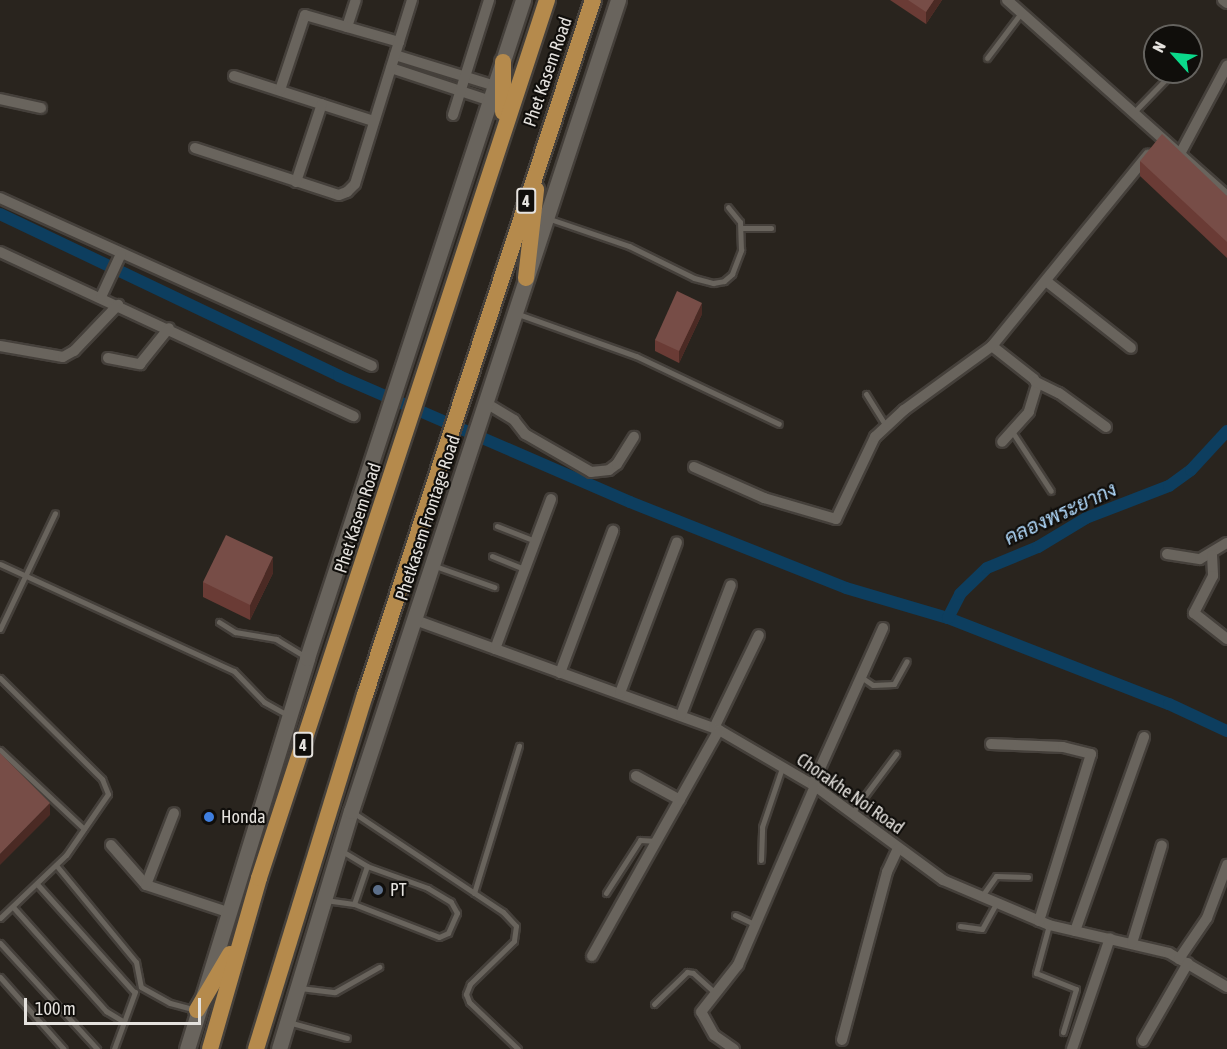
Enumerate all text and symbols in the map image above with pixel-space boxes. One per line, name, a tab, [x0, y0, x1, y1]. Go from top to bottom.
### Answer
street label: Phet Kasem Road	[519, 14, 577, 130]
north arrow	[1143, 24, 1203, 84]
text: N	[1149, 38, 1169, 55]
road number: 4	[516, 188, 536, 214]
street label: Phetkasem Frontage Road	[391, 433, 465, 603]
street label: Phet Kasem Road	[330, 460, 386, 576]
water label: คลองพระยากง	[1000, 477, 1120, 549]
road number: 4	[292, 732, 314, 758]
street label: Chorakhe Noi Road	[792, 749, 908, 839]
place label: Honda	[221, 806, 266, 828]
marker: Honda	[202, 810, 216, 824]
place label: PT	[390, 879, 407, 901]
marker: PT	[371, 883, 385, 897]
scale bar	[27, 986, 204, 1024]
text: 100 m	[35, 998, 76, 1019]

